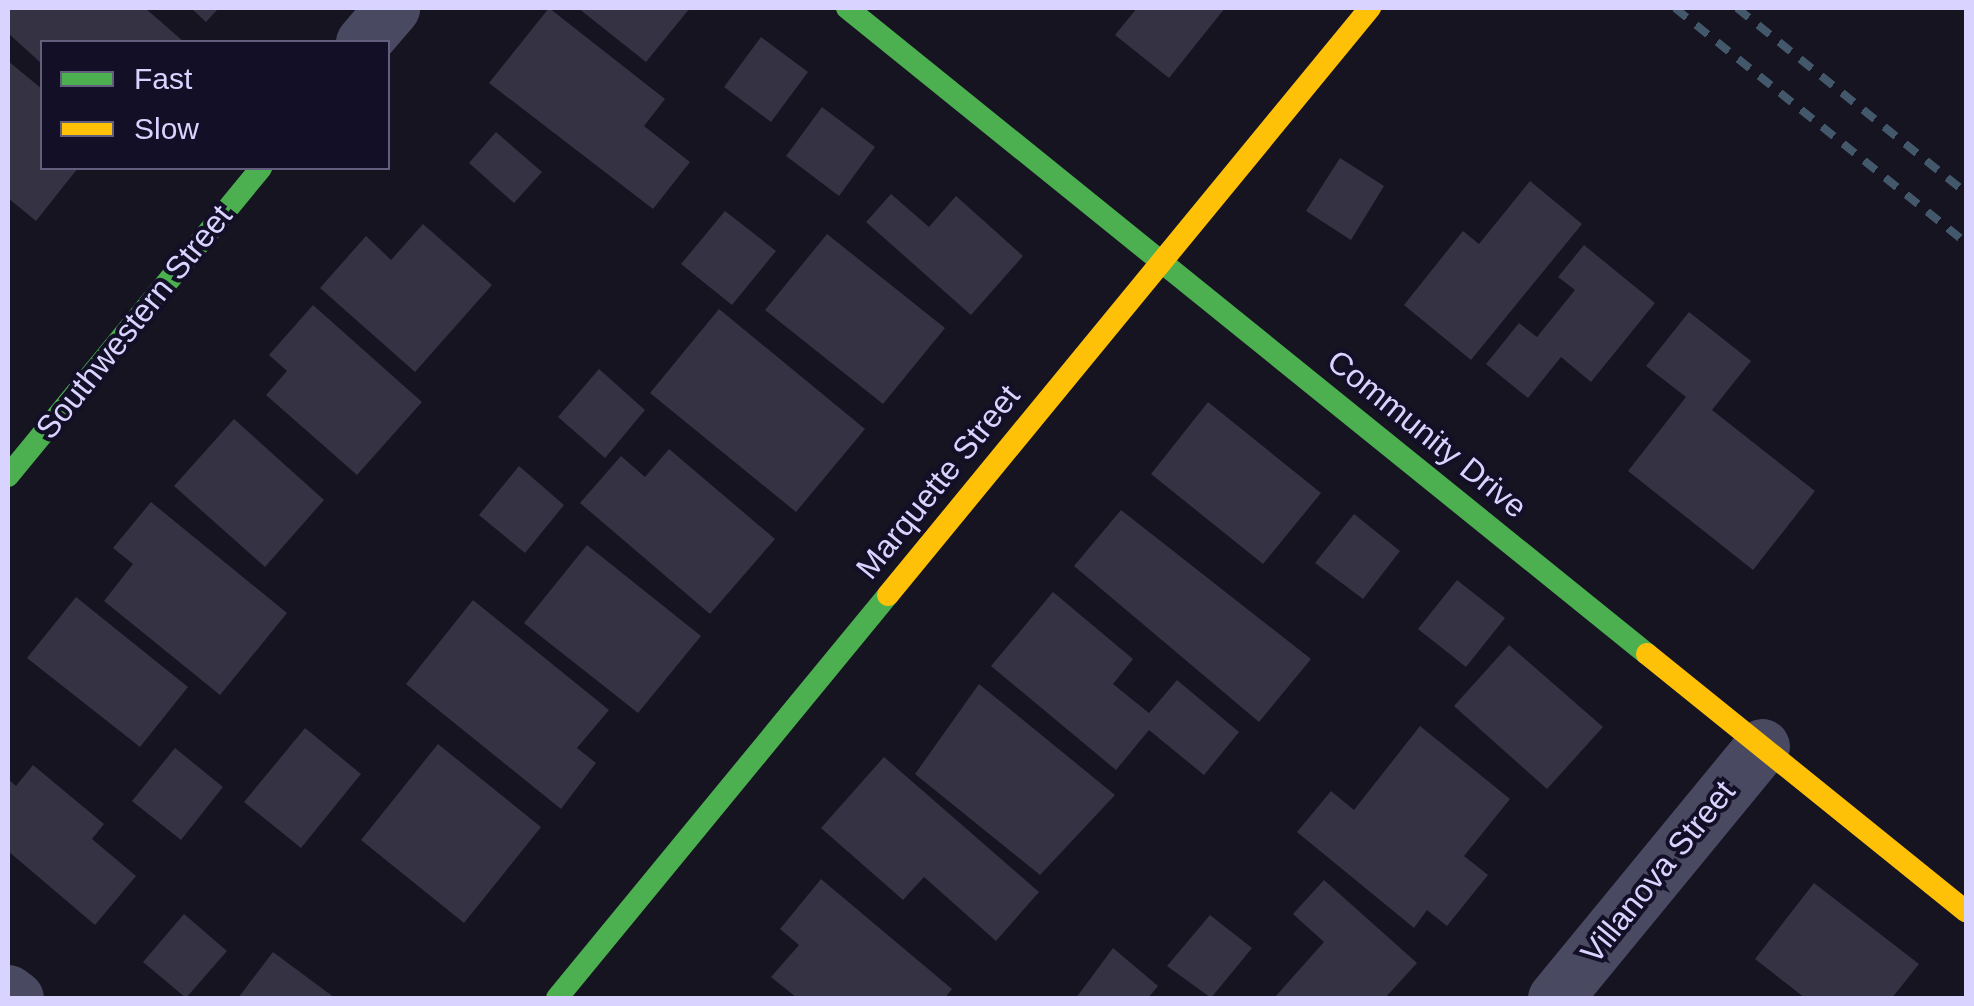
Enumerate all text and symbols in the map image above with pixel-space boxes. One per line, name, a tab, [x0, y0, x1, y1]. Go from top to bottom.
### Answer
legend	[40, 40, 390, 170]
text: Fast	[134, 62, 192, 95]
text: Slow	[134, 112, 199, 145]
street label: Southwestern Street	[28, 197, 240, 447]
street label: Community Drive	[1320, 342, 1534, 526]
street label: Marquette Street	[848, 377, 1028, 587]
street label: Villanova Street	[1573, 773, 1743, 971]

